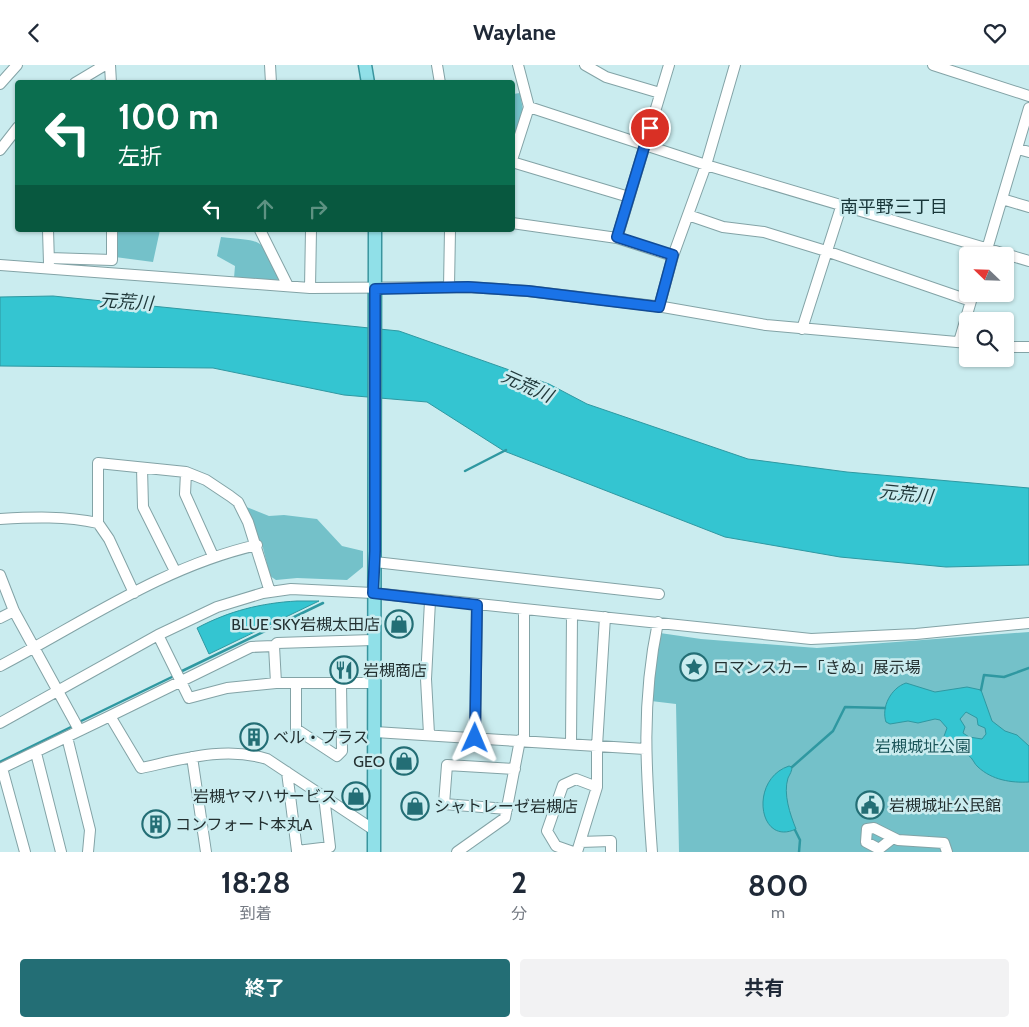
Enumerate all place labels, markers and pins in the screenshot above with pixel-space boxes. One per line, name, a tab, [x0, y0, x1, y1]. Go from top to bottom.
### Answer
pin	[629, 107, 671, 149]
shop icon: BLUE SKY岩槻太田店	[384, 609, 414, 639]
place label: BLUE SKY岩槻太田店	[231, 615, 380, 634]
place icon: ロマンスカー「きぬ」展示場	[679, 652, 709, 682]
restaurant icon: 岩槻商店	[329, 655, 359, 685]
place label: ロマンスカー「きぬ」展示場	[713, 658, 921, 677]
place label: 岩槻商店	[363, 661, 427, 680]
building icon: ベル・プラス	[239, 722, 269, 752]
place label: ベル・プラス	[273, 728, 369, 747]
shop icon: GEO	[389, 746, 419, 776]
place label: GEO	[353, 752, 385, 771]
shop icon: 岩槻ヤマハサービス	[341, 781, 371, 811]
place label: 岩槻ヤマハサービス	[193, 787, 337, 806]
public building icon: 岩槻城址公民館	[855, 790, 885, 820]
shop icon: シャトレーゼ岩槻店	[400, 791, 430, 821]
place label: 岩槻城址公民館	[889, 796, 1001, 815]
place label: シャトレーゼ岩槻店	[434, 797, 578, 816]
building icon: コンフォート本丸A	[141, 809, 171, 839]
place label: コンフォート本丸A	[175, 815, 313, 834]

